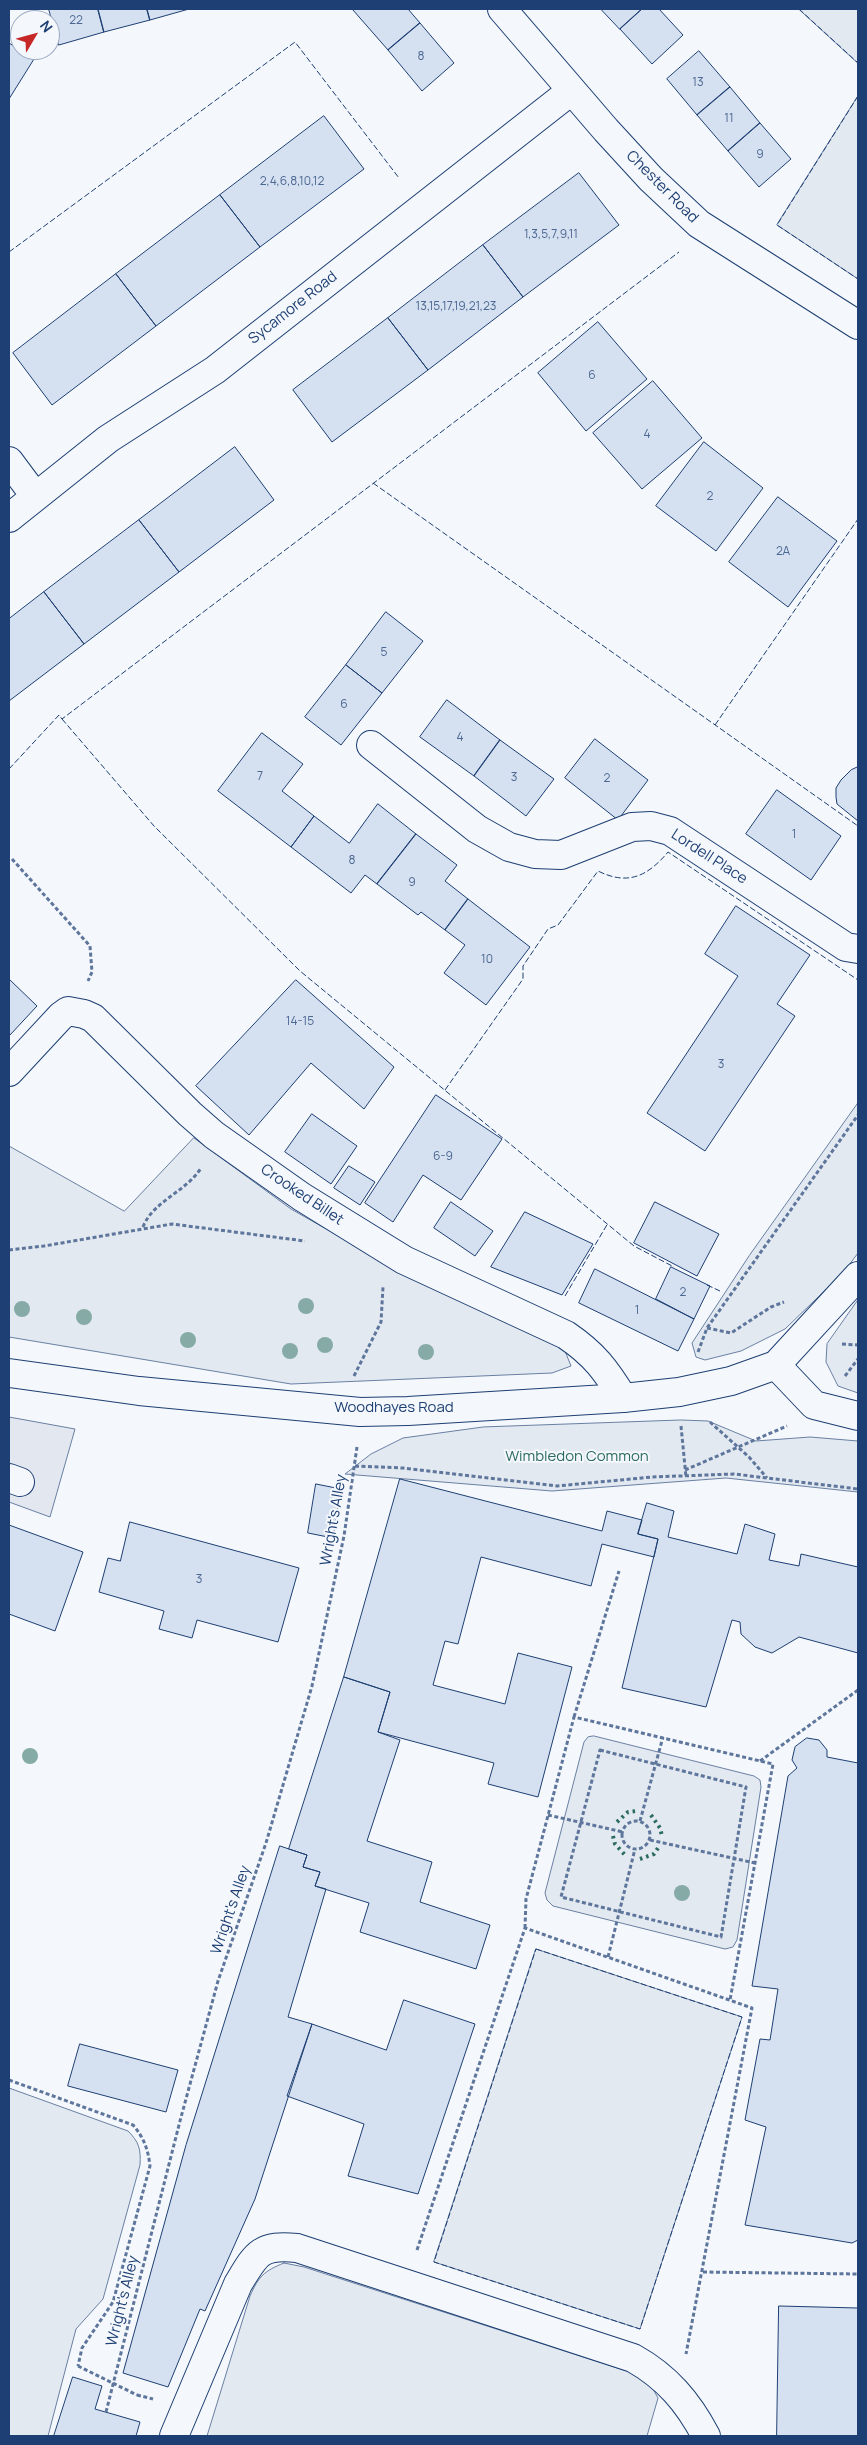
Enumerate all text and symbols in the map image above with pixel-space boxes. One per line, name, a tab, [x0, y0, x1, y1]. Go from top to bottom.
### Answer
north arrow	[10, 10, 60, 60]
house number: 22	[69, 14, 83, 28]
text: N	[36, 17, 57, 36]
house number: 8	[418, 50, 424, 64]
house number: 13	[692, 76, 704, 90]
house number: 11	[724, 112, 734, 126]
street label: Chester Road	[622, 147, 702, 227]
house number: 9	[756, 148, 764, 162]
house number: 2,4,6,8,10,12	[260, 175, 324, 189]
house number: 1,3,5,7,9,11	[524, 228, 578, 242]
street label: Sycamore Road	[245, 268, 341, 348]
house number: 13,15,17,19,21,23	[416, 300, 496, 314]
house number: 6	[588, 369, 596, 383]
house number: 4	[643, 428, 651, 442]
house number: 2	[707, 490, 713, 504]
house number: 2A	[776, 545, 790, 559]
house number: 5	[381, 646, 387, 660]
house number: 6	[340, 698, 348, 712]
house number: 4	[456, 731, 464, 745]
house number: 7	[257, 770, 263, 784]
house number: 3	[511, 771, 517, 785]
house number: 2	[604, 772, 610, 786]
street label: Lordell Place	[668, 826, 750, 888]
house number: 1	[792, 828, 796, 842]
house number: 8	[349, 854, 355, 868]
house number: 9	[408, 876, 416, 890]
house number: 10	[481, 953, 493, 967]
house number: 14-15	[286, 1015, 314, 1029]
house number: 3	[718, 1058, 724, 1072]
house number: 6-9	[433, 1150, 453, 1164]
street label: Crooked Billet	[257, 1161, 347, 1229]
house number: 2	[680, 1286, 686, 1300]
house number: 1	[635, 1304, 639, 1318]
street label: Woodhayes Road	[334, 1399, 454, 1417]
park label: Wimbledon Common	[505, 1448, 649, 1466]
street label: Wright's Alley	[317, 1473, 351, 1567]
house number: 3	[196, 1573, 202, 1587]
street label: Wright's Alley	[207, 1863, 255, 1957]
street label: Wright's Alley	[103, 2254, 143, 2348]

